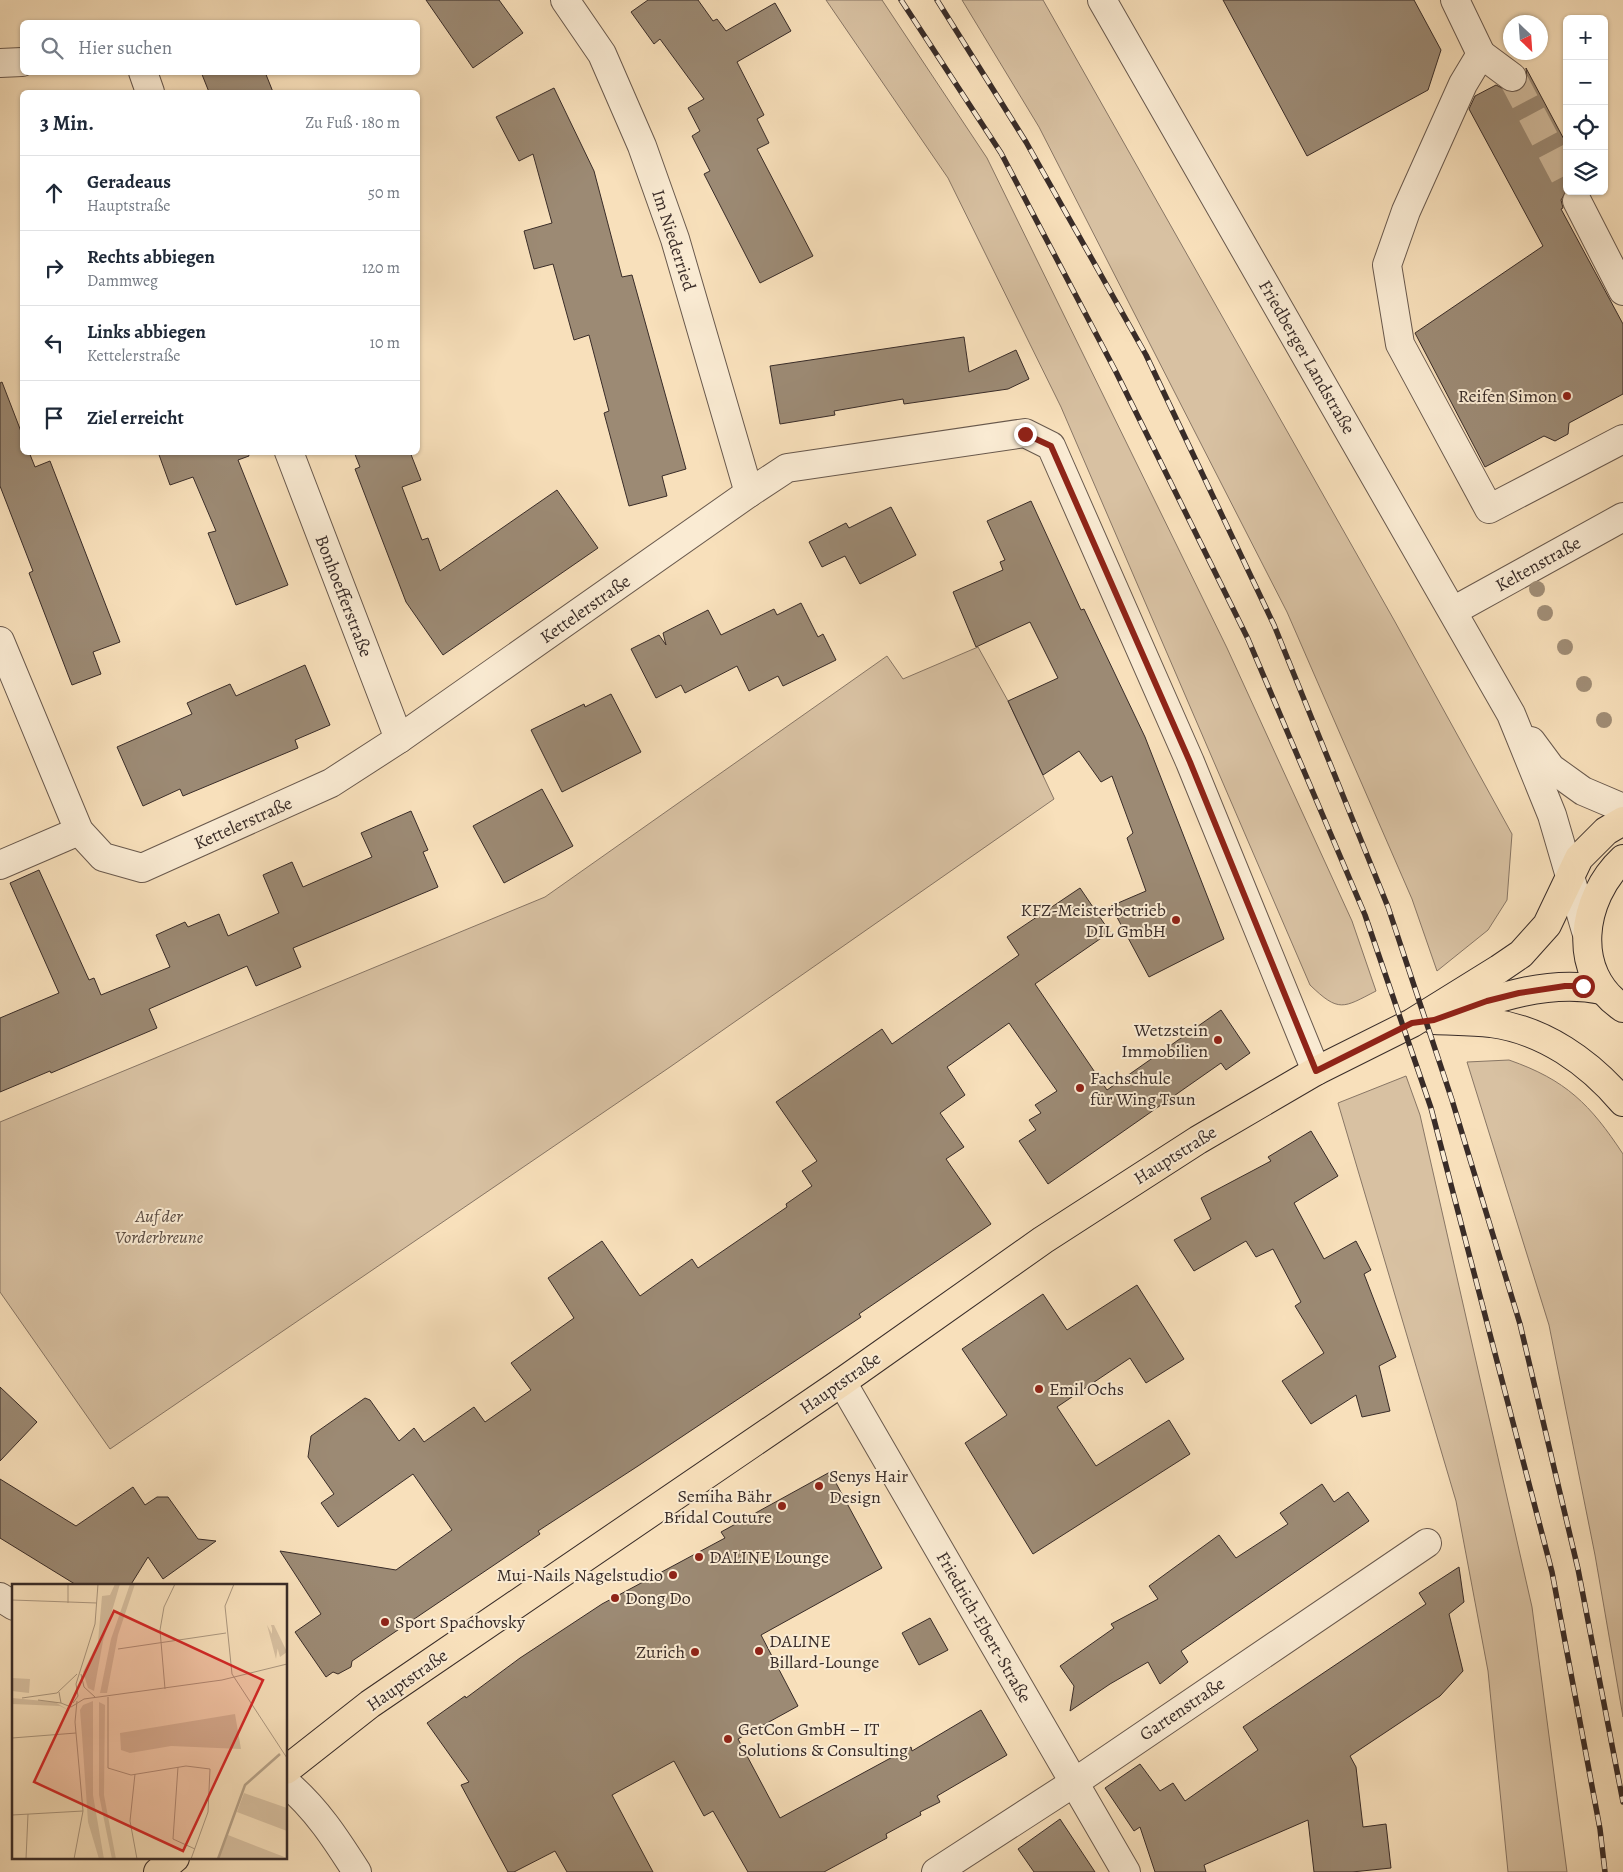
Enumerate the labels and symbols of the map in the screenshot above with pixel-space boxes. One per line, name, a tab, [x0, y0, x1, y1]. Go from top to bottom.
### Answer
north arrow	[1503, 15, 1548, 60]
street label: Im Niederried	[646, 186, 702, 294]
street label: Friedberger Landstraße	[1253, 276, 1361, 438]
place label: Reifen Simon	[1458, 384, 1557, 408]
marker: Reifen Simon	[1561, 390, 1573, 402]
route end	[1014, 423, 1037, 446]
street label: Bonhoefferstraße	[310, 531, 378, 661]
street label: Keltenstraße	[1491, 531, 1585, 597]
street label: Kettelerstraße	[535, 569, 635, 649]
street label: Kettelerstraße	[190, 791, 296, 855]
place label: KFZ-Meisterbetrieb DIL GmbH	[1020, 898, 1166, 943]
marker: KFZ-Meisterbetrieb DIL GmbH	[1170, 914, 1182, 926]
route start	[1572, 975, 1595, 998]
place label: Wetzstein Immobilien	[1121, 1018, 1208, 1063]
marker: Wetzstein Immobilien	[1212, 1034, 1224, 1046]
place label: Fachschule für Wing Tsun	[1090, 1066, 1196, 1111]
marker: Fachschule für Wing Tsun	[1074, 1082, 1086, 1094]
street label: Hauptstraße	[1129, 1120, 1221, 1190]
park label: Auf der Vorderbreune	[115, 1204, 204, 1249]
street label: Hauptstraße	[795, 1346, 885, 1420]
place label: Emil Ochs	[1049, 1377, 1124, 1401]
marker: Emil Ochs	[1033, 1383, 1045, 1395]
place label: Senys Hair Design	[829, 1464, 908, 1509]
marker: Senys Hair Design	[813, 1480, 825, 1492]
place label: Semiha Bähr Bridal Couture	[663, 1484, 772, 1529]
marker: Semiha Bähr Bridal Couture	[776, 1500, 788, 1512]
place label: DALINE Lounge	[709, 1545, 829, 1569]
street label: Friedrich-Ebert-Straße	[931, 1547, 1037, 1707]
marker: DALINE Lounge	[693, 1551, 705, 1563]
place label: Mui-Nails Nagelstudio	[497, 1563, 663, 1587]
marker: Mui-Nails Nagelstudio	[667, 1569, 679, 1581]
inset map	[12, 1584, 288, 1860]
place label: Dong Do	[625, 1586, 691, 1610]
marker: Dong Do	[609, 1592, 621, 1604]
place label: Sport Spachovsky	[395, 1610, 526, 1634]
marker: Sport Spachovsky	[379, 1616, 391, 1628]
place label: DALINE Billard-Lounge	[769, 1629, 879, 1674]
place label: Zurich	[636, 1640, 685, 1664]
street label: Hauptstraße	[362, 1643, 452, 1717]
marker: DALINE Billard-Lounge	[753, 1645, 765, 1657]
marker: Zurich	[689, 1646, 701, 1658]
street label: Gartenstraße	[1135, 1672, 1229, 1746]
place label: GetCon GmbH – IT Solutions & Consulting	[738, 1717, 908, 1762]
marker: GetCon GmbH – IT Solutions & Consulting	[722, 1733, 734, 1745]

